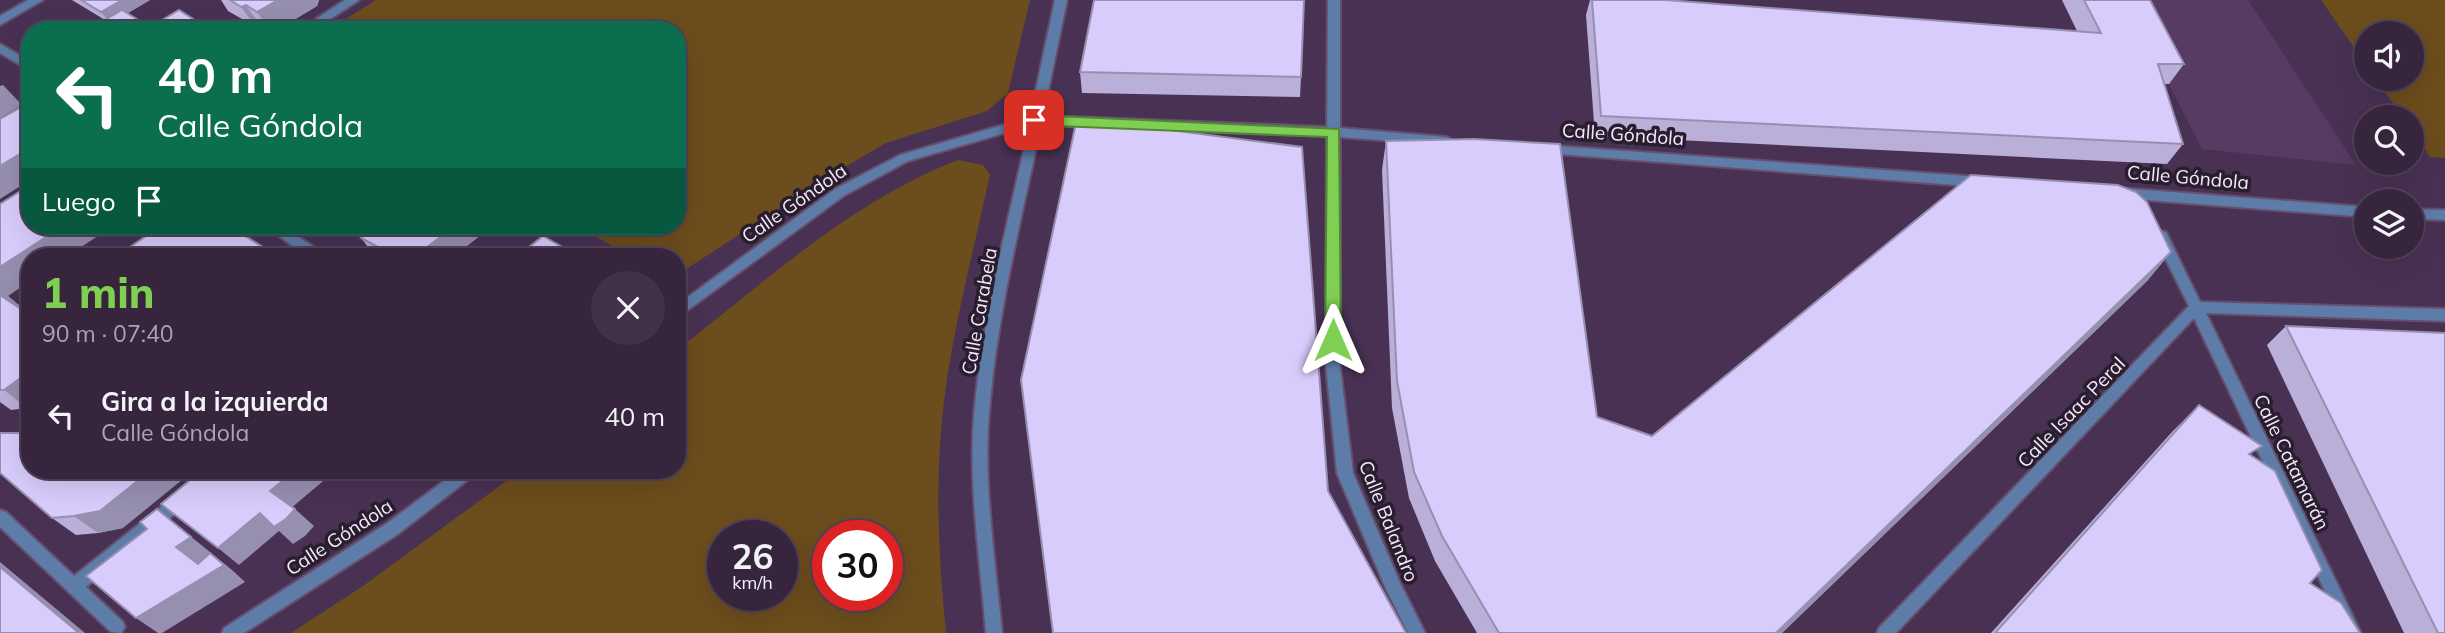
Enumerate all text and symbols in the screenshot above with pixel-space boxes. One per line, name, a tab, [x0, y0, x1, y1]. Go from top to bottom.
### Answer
map controls	[2354, 21, 2424, 259]
button: sound	[2354, 21, 2424, 91]
text: 40 m	[157, 44, 273, 105]
icon: left	[42, 49, 133, 140]
pin	[1004, 90, 1064, 150]
icon: arrive	[1015, 101, 1053, 139]
text: Calle Góndola	[157, 105, 363, 145]
button: search	[2354, 105, 2424, 175]
street label: Calle Góndola	[1561, 118, 1685, 150]
street label: Calle Góndola	[737, 158, 851, 248]
street label: Calle Góndola	[2126, 160, 2250, 194]
icon: arrive	[130, 182, 168, 220]
text: Luego	[42, 185, 116, 218]
button: layers	[2354, 189, 2424, 259]
street label: Calle Carabela	[956, 246, 1002, 376]
text: 1 min	[42, 266, 155, 319]
button: close	[591, 271, 665, 345]
position arrow	[1296, 303, 1370, 377]
text: 90 m · 07:40	[42, 319, 174, 348]
street label: Calle Isaac Peral	[2012, 352, 2130, 472]
text: Gira a la izquierda	[101, 385, 329, 418]
street label: Calle Catamarán	[2249, 390, 2335, 534]
icon: left	[42, 397, 80, 435]
text: 40 m	[604, 400, 665, 433]
text: Calle Góndola	[101, 418, 249, 447]
street label: Calle Balandro	[1354, 457, 1424, 585]
street label: Calle Góndola	[281, 494, 397, 580]
speed limit sign: 30	[812, 520, 903, 611]
text: 26	[731, 534, 774, 578]
text: km/h	[732, 571, 773, 594]

